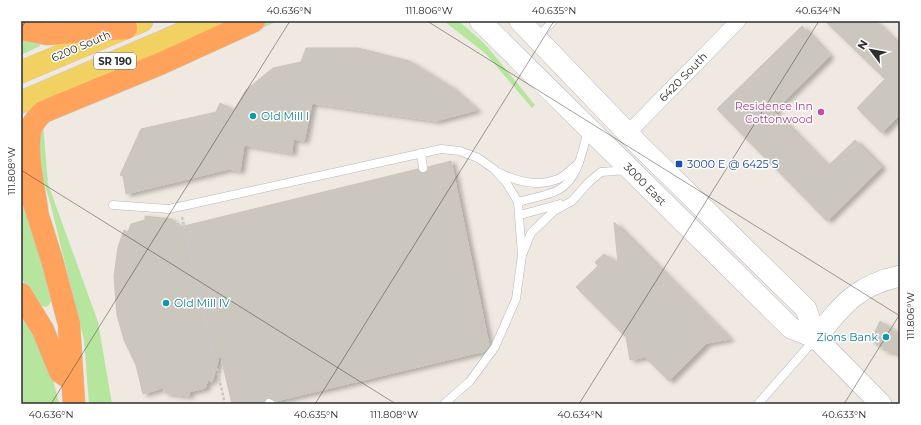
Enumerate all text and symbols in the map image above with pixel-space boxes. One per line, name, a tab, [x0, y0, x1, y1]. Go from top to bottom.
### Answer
text: 40.636°N	[266, 4, 312, 17]
text: 111.806°W	[405, 4, 453, 17]
text: 40.635°N	[532, 4, 576, 17]
text: 40.634°N	[795, 4, 841, 17]
street label: 6200 South	[49, 27, 113, 65]
north arrow	[851, 30, 891, 70]
text: N	[854, 37, 871, 52]
street label: 6420 South	[656, 49, 710, 105]
road number: SR 190	[94, 53, 136, 69]
place label: Residence Inn Cottonwood	[735, 99, 813, 126]
marker: Residence Inn Cottonwood	[816, 107, 826, 117]
place label: Old Mill I	[261, 109, 309, 123]
marker: Old Mill I	[248, 111, 258, 121]
text: 111.808°W	[5, 147, 18, 195]
place label: 3000 E @ 6425 S	[687, 157, 779, 171]
marker: 3000 E @ 6425 S	[674, 159, 684, 169]
street label: 3000 East	[621, 160, 670, 209]
text: 111.806°W	[904, 292, 917, 340]
place label: Old Mill IV	[174, 296, 230, 310]
marker: Old Mill IV	[161, 298, 171, 308]
place label: Zions Bank	[816, 330, 878, 344]
marker: Zions Bank	[881, 332, 891, 342]
text: 40.636°N	[28, 408, 74, 421]
text: 40.635°N	[294, 408, 338, 421]
text: 111.808°W	[370, 408, 418, 421]
text: 40.634°N	[557, 408, 603, 421]
text: 40.633°N	[822, 408, 866, 421]

